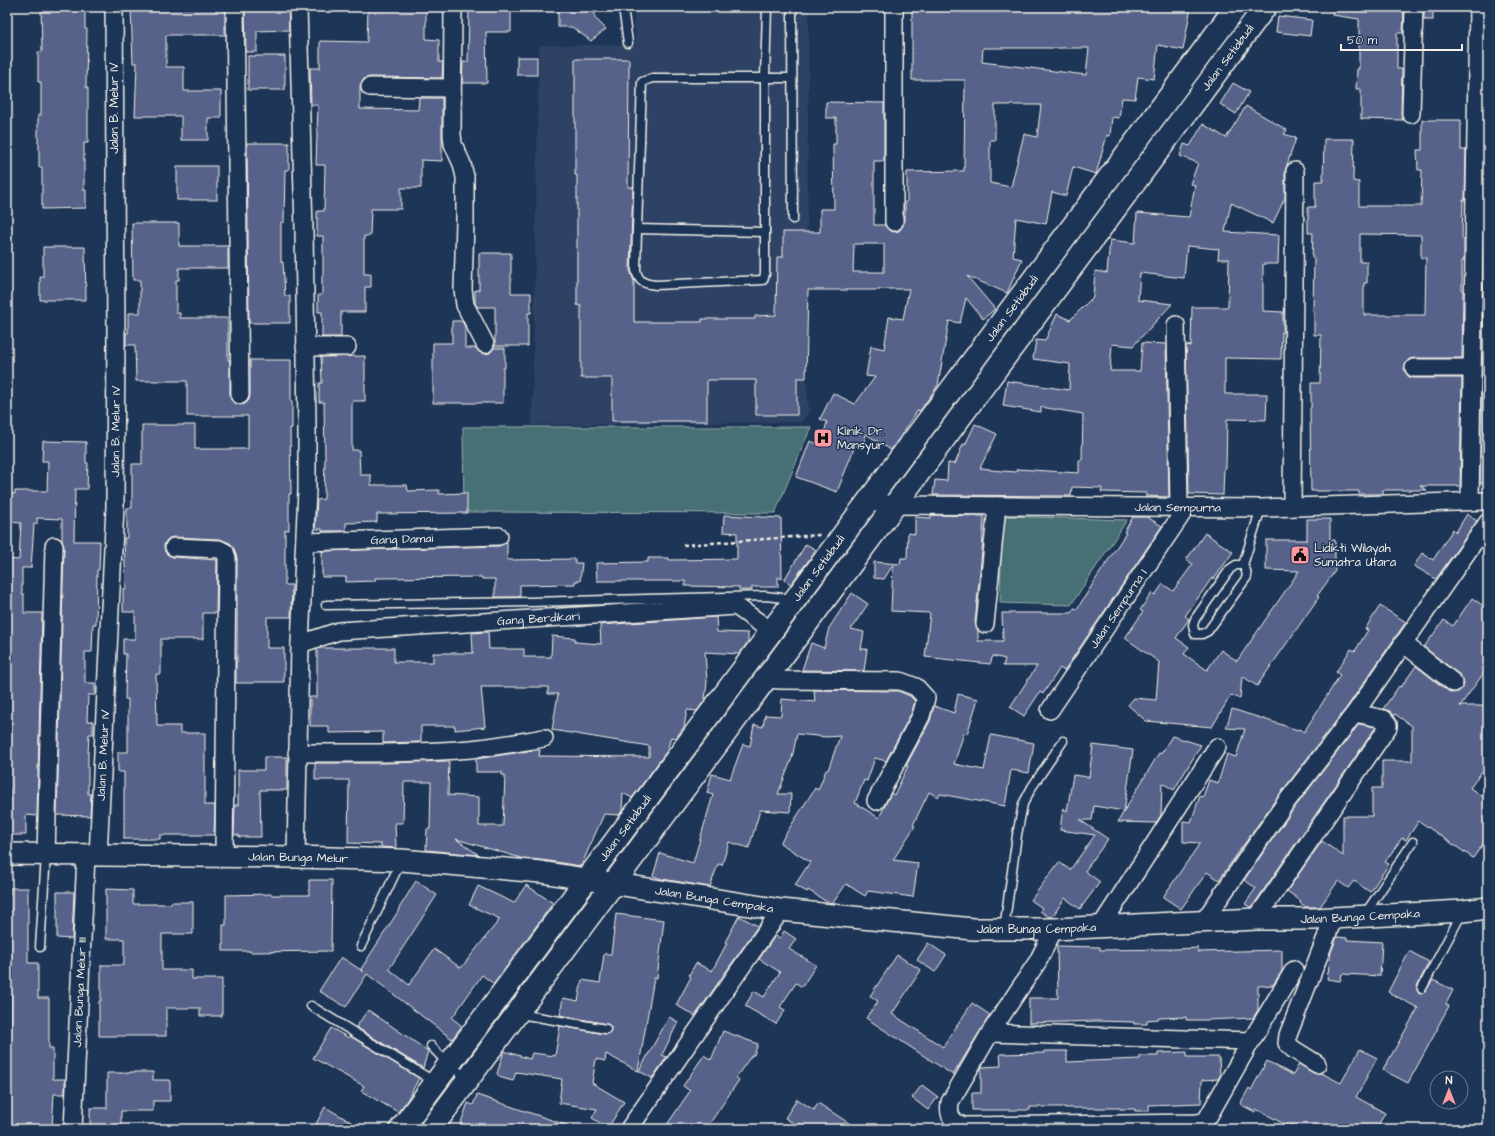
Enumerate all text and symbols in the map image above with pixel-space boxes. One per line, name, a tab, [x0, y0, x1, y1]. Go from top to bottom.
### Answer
street label: Jalan Setiabudi	[1197, 21, 1258, 95]
scale bar	[1341, 26, 1462, 52]
text: 50 m	[1347, 32, 1378, 49]
street label: Jalan B. Melur IV	[106, 62, 123, 154]
street label: Jalan Setiabudi	[982, 272, 1043, 345]
street label: Jalan B. Melur IV	[107, 385, 125, 477]
place label: Klinik Dr. Mansyur	[837, 423, 885, 455]
hospital icon: Klinik Dr. Mansyur	[812, 427, 834, 449]
street label: Jalan Sempurna	[1135, 499, 1221, 517]
street label: Gang Damai	[370, 530, 434, 549]
street label: Jalan Setiabudi	[788, 532, 849, 605]
place label: Lidikti Wilayah Sumatra Utara	[1314, 540, 1396, 571]
public building icon: Lidikti Wilayah Sumatra Utara	[1289, 544, 1311, 566]
street label: Jalan Sempurna I	[1086, 566, 1152, 652]
street label: Gang Berdikari	[497, 608, 581, 630]
street label: Jalan B. Melur IV	[93, 709, 114, 801]
street label: Jalan Setiabudi	[595, 792, 656, 865]
street label: Jalan Bunga Melur	[248, 849, 349, 867]
street label: Jalan Bunga Cempaka	[654, 882, 775, 918]
street label: Jalan Bunga Cempaka	[1300, 905, 1420, 928]
street label: Jalan Bunga Cempaka	[977, 919, 1097, 939]
street label: Jalan Bunga Melur III	[69, 936, 91, 1048]
north arrow	[1429, 1070, 1469, 1110]
text: N	[1446, 1073, 1453, 1088]

